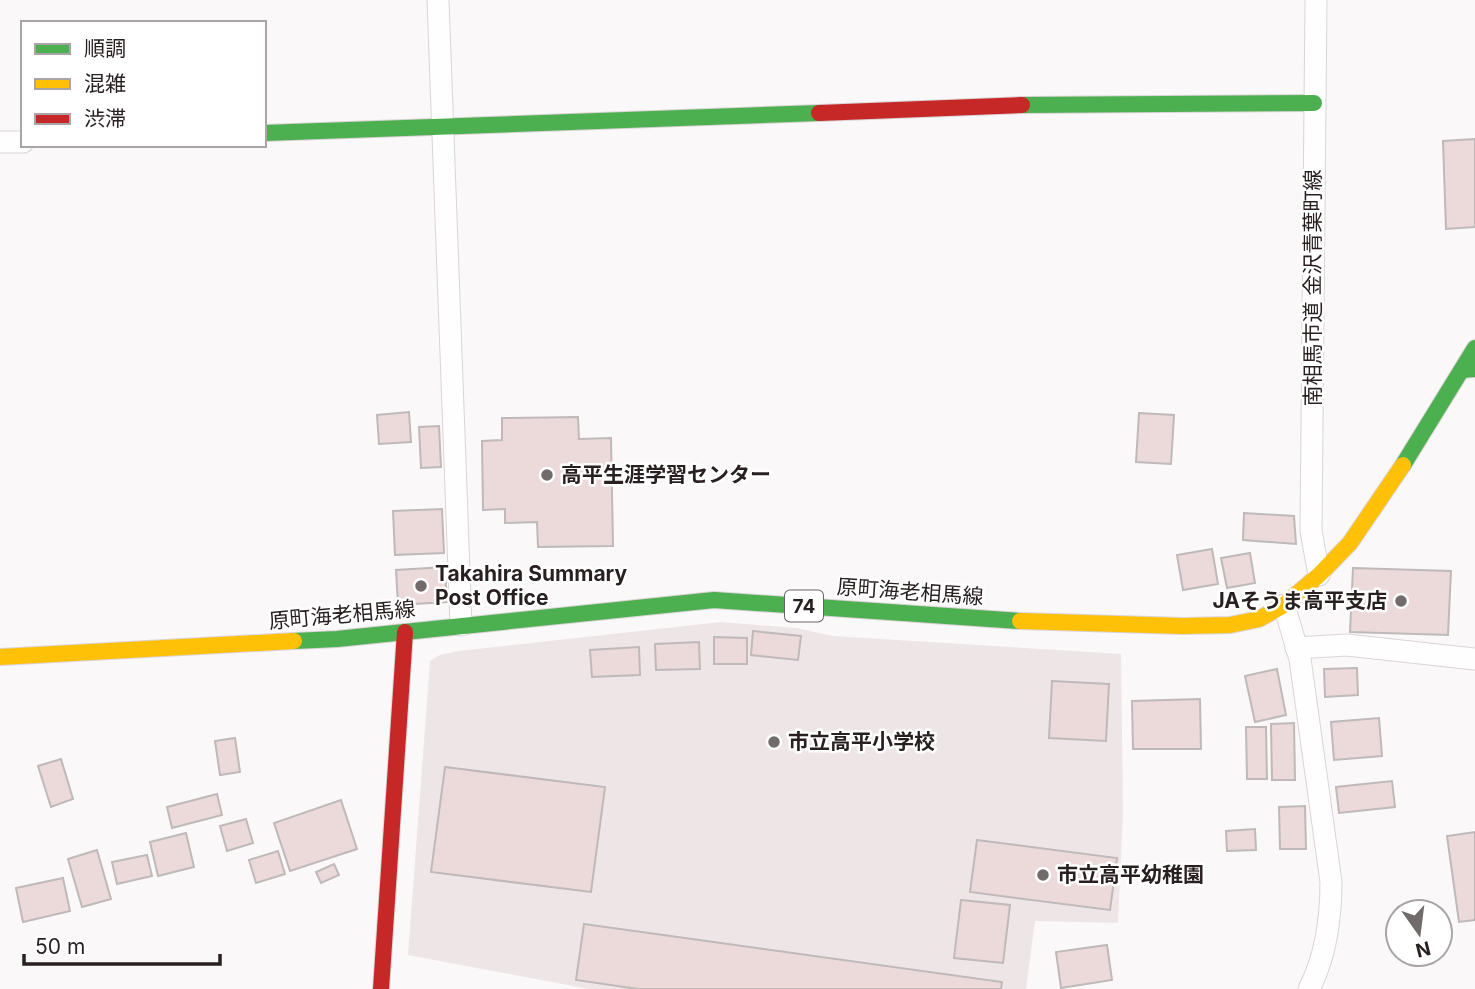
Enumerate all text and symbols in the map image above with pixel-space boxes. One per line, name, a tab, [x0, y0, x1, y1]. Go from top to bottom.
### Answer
legend	[21, 21, 266, 147]
text: 順調	[84, 36, 126, 61]
text: 混雑	[84, 71, 126, 96]
text: 渋滞	[84, 106, 126, 131]
street label: 南相馬市道 金沢青葉町線	[1300, 170, 1325, 406]
place label: 高平生涯学習センター	[561, 462, 771, 487]
marker: 高平生涯学習センター	[539, 467, 555, 483]
place label: Takahira Summary Post Office	[435, 561, 627, 610]
street label: 原町海老相馬線	[836, 574, 984, 609]
marker: Takahira Summary Post Office	[413, 578, 429, 594]
place label: JAそうま高平支店	[1212, 588, 1387, 613]
road number: 74	[785, 590, 823, 622]
marker: JAそうま高平支店	[1393, 593, 1409, 609]
street label: 原町海老相馬線	[268, 596, 416, 633]
place label: 市立高平小学校	[788, 729, 935, 754]
marker: 市立高平小学校	[766, 734, 782, 750]
place label: 市立高平幼稚園	[1057, 862, 1204, 887]
marker: 市立高平幼稚園	[1035, 867, 1051, 883]
north arrow	[1384, 898, 1454, 968]
scale bar	[24, 922, 220, 966]
text: 50 m	[35, 934, 85, 959]
text: N	[1413, 936, 1433, 962]

